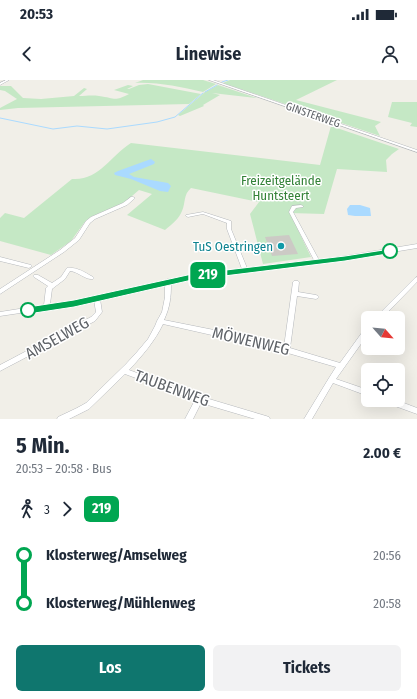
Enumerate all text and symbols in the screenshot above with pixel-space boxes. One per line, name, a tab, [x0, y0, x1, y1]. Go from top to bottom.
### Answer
text: 20:53	[20, 5, 53, 23]
icon: back	[16, 43, 38, 65]
text: Linewise	[176, 43, 241, 65]
icon: person	[379, 43, 401, 65]
street label: GINSTERWEG	[284, 100, 342, 130]
park label: Freizeitgelände Huntsteert	[241, 173, 321, 203]
place label: TuS Oestringen	[193, 239, 273, 254]
marker: TuS Oestringen	[276, 241, 286, 251]
unlabelled marker	[382, 243, 398, 259]
line badge: 219	[185, 262, 231, 288]
text: 219	[198, 266, 218, 283]
unlabelled marker	[20, 302, 36, 318]
north arrow	[361, 311, 405, 355]
map controls	[361, 311, 405, 407]
street label: AMSELWEG	[22, 313, 92, 363]
street label: MÖWENWEG	[210, 323, 292, 359]
button: locate	[361, 363, 405, 407]
street label: TAUBENWEG	[132, 366, 212, 410]
text: 5 Min.	[16, 432, 69, 459]
text: 2.00 €	[363, 444, 401, 462]
text: 20:53 – 20:58 · Bus	[16, 461, 111, 476]
icon: walk	[16, 498, 38, 520]
icon: forward	[56, 498, 78, 520]
text: 219	[92, 500, 111, 517]
text: 3	[44, 502, 50, 517]
text: Klosterweg/Amselweg	[46, 546, 187, 564]
text: 20:56	[373, 548, 401, 563]
text: Klosterweg/Mühlenweg	[46, 594, 195, 612]
text: 20:58	[373, 596, 401, 611]
button: Los	[16, 645, 205, 691]
button: Tickets	[213, 645, 401, 691]

